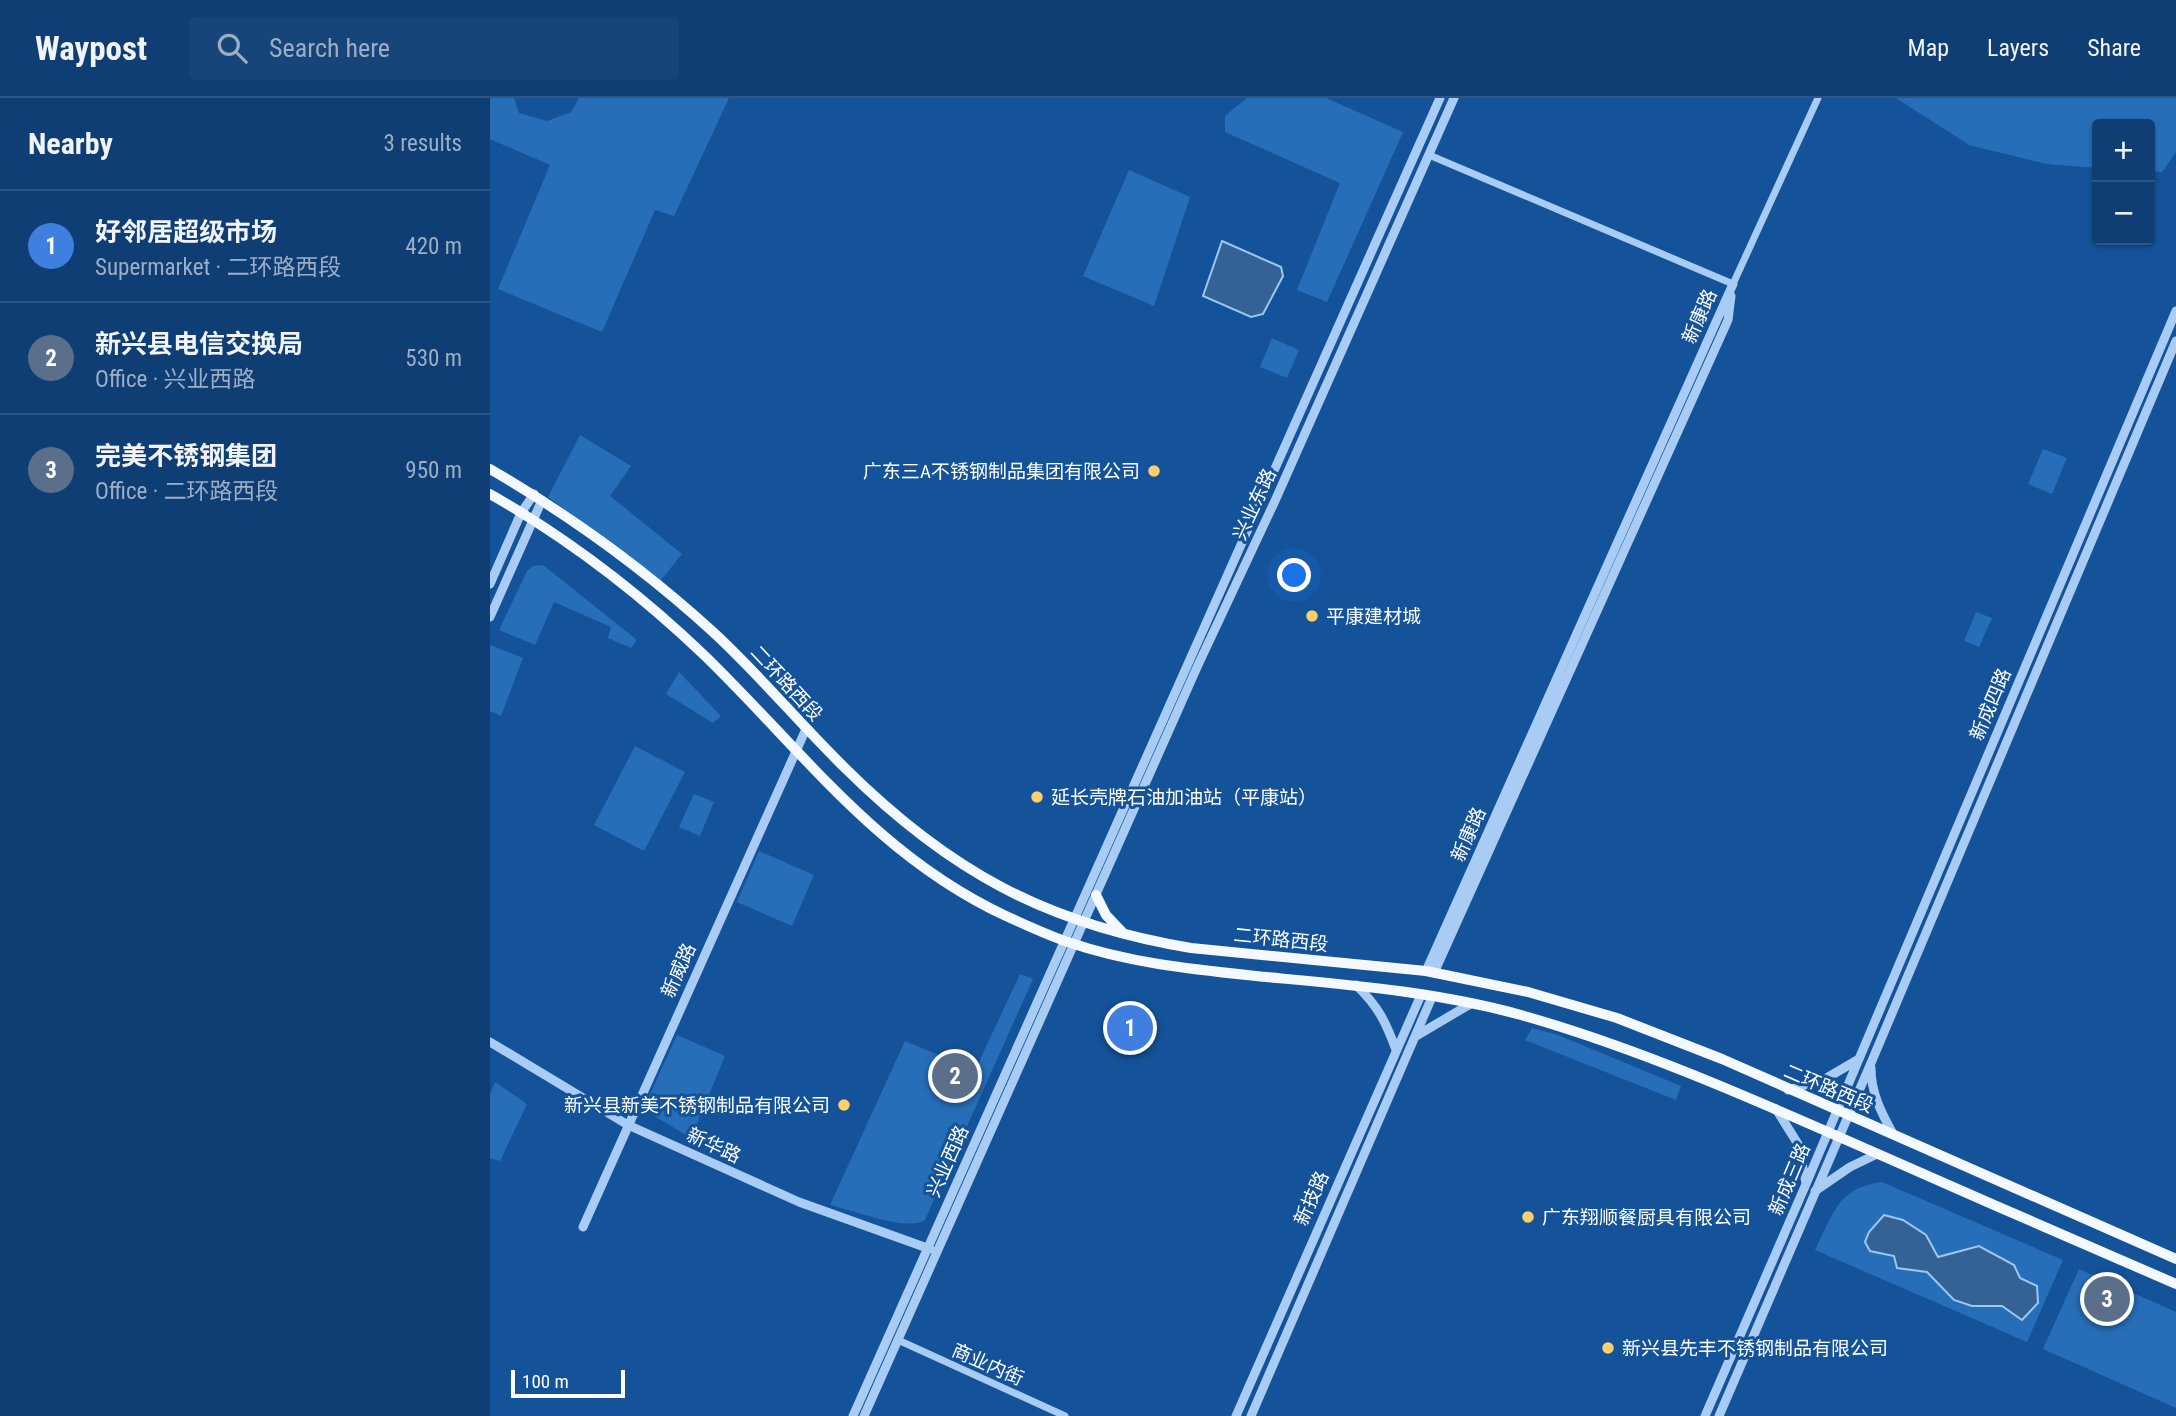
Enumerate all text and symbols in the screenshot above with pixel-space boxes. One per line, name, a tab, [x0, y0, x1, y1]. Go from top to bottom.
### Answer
search box	[189, 17, 679, 80]
text: Waypost	[35, 29, 147, 68]
icon: search	[213, 29, 251, 67]
text: Search here	[269, 33, 390, 63]
text: Map	[1908, 34, 1949, 62]
text: Layers	[1987, 34, 2049, 62]
text: Share	[2087, 34, 2141, 62]
map controls	[2092, 119, 2155, 245]
button: +	[2092, 119, 2155, 182]
text: Nearby	[28, 126, 113, 161]
text: 3 results	[384, 130, 462, 157]
button: −	[2092, 182, 2155, 245]
text: 好邻居超级市场	[95, 217, 277, 247]
text: 1	[45, 233, 57, 260]
text: 420 m	[405, 233, 462, 260]
text: Supermarket · 二环路西段	[95, 254, 341, 281]
street label: 新康路	[1677, 285, 1722, 347]
text: 新兴县电信交换局	[95, 329, 303, 359]
text: 2	[45, 345, 57, 372]
text: 530 m	[405, 345, 462, 372]
text: Office · 兴业西路	[95, 366, 256, 393]
text: 完美不锈钢集团	[95, 441, 277, 471]
text: 3	[45, 457, 57, 484]
text: 950 m	[405, 457, 462, 484]
place label: 广东三A不锈钢制品集团有限公司	[863, 460, 1140, 483]
marker: 广东三A不锈钢制品集团有限公司	[1146, 463, 1162, 479]
street label: 兴业东路	[1228, 465, 1281, 544]
text: Office · 二环路西段	[95, 478, 279, 505]
your location	[1277, 558, 1311, 592]
place label: 平康建材城	[1326, 605, 1421, 628]
marker: 平康建材城	[1304, 608, 1320, 624]
street label: 二环路西段	[746, 641, 827, 726]
street label: 新成四路	[1965, 665, 2016, 744]
place label: 延长壳牌石油加油站（平康站）	[1051, 786, 1317, 809]
marker: 延长壳牌石油加油站（平康站）	[1029, 789, 1045, 805]
street label: 新康路	[1446, 803, 1491, 865]
street label: 二环路西段	[1232, 923, 1329, 956]
street label: 新威路	[656, 939, 701, 1001]
pin: 1	[1107, 1002, 1153, 1054]
pin: 2	[932, 1050, 978, 1102]
street label: 二环路西段	[1781, 1059, 1877, 1118]
place label: 新兴县新美不锈钢制品有限公司	[564, 1094, 830, 1117]
marker: 新兴县新美不锈钢制品有限公司	[836, 1097, 852, 1113]
street label: 兴业西路	[921, 1122, 973, 1201]
street label: 新华路	[683, 1123, 744, 1168]
street label: 新成三路	[1764, 1140, 1815, 1219]
street label: 新技路	[1289, 1167, 1334, 1229]
place label: 广东翔顺餐厨具有限公司	[1542, 1206, 1751, 1229]
marker: 广东翔顺餐厨具有限公司	[1520, 1209, 1536, 1225]
pin: 3	[2084, 1273, 2130, 1325]
place label: 新兴县先丰不锈钢制品有限公司	[1622, 1337, 1888, 1360]
street label: 商业内街	[948, 1338, 1027, 1390]
marker: 新兴县先丰不锈钢制品有限公司	[1600, 1340, 1616, 1356]
scale bar	[511, 1367, 625, 1399]
text: 100 m	[522, 1370, 569, 1393]

